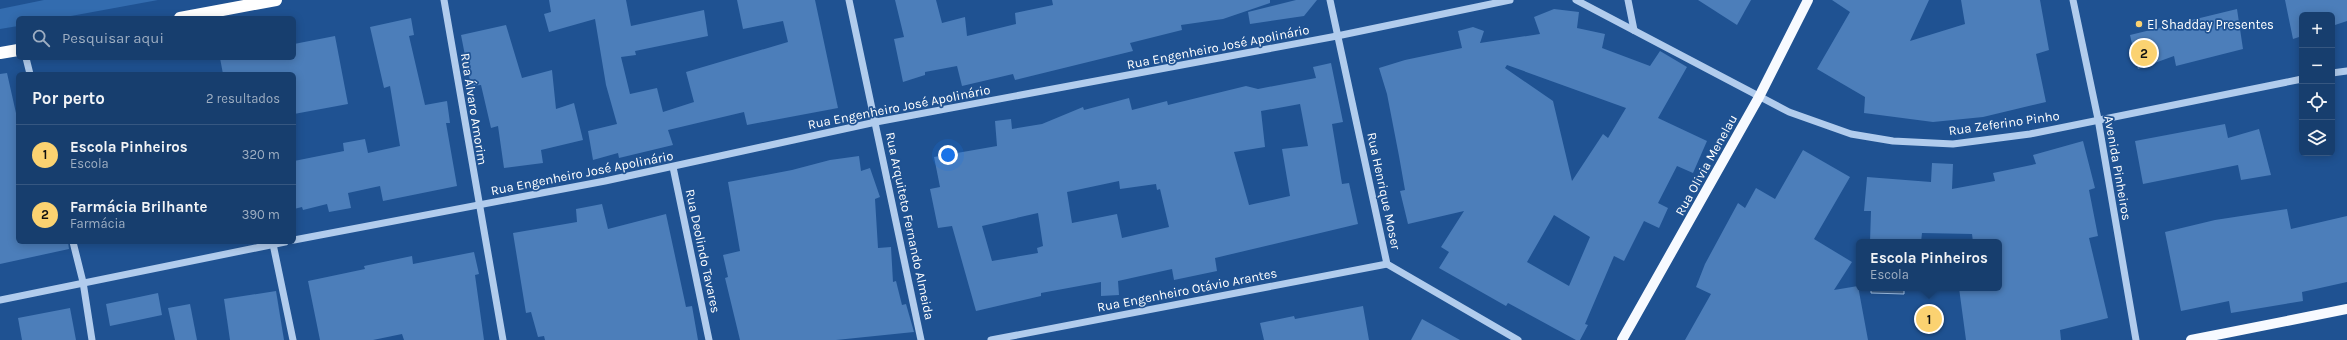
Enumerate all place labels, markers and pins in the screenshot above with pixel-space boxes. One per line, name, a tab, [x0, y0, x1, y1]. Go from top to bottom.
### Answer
place label: El Shadday Presentes	[2147, 17, 2274, 32]
marker: El Shadday Presentes	[2134, 19, 2144, 29]
pin: 2	[2131, 38, 2157, 68]
pin: 1	[1916, 304, 1942, 334]

